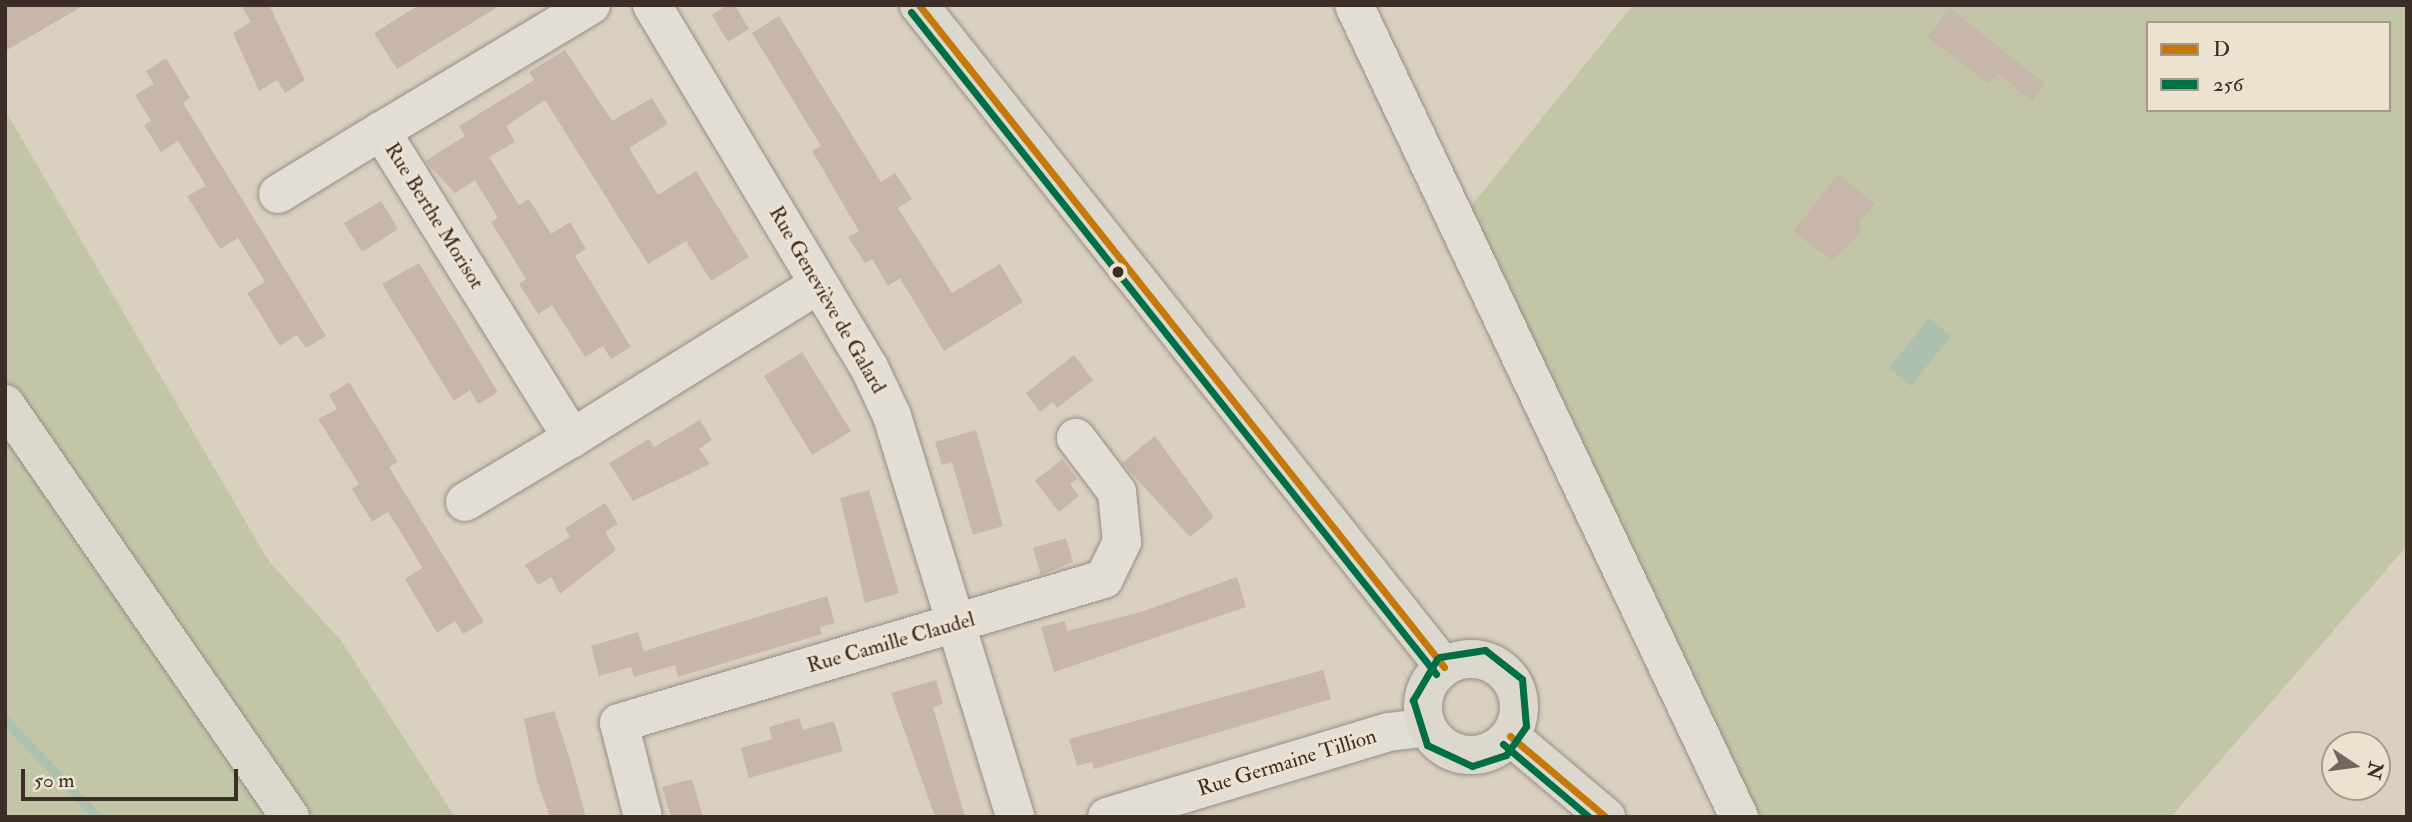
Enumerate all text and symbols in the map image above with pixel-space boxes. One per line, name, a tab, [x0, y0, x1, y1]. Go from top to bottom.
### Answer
legend	[2146, 21, 2391, 112]
text: D	[2213, 36, 2230, 63]
text: 256	[2213, 71, 2243, 98]
street label: Rue Berthe Morisot	[379, 138, 489, 294]
street label: Rue Geneviève de Galard	[763, 202, 891, 398]
unlabelled marker	[1111, 265, 1125, 279]
street label: Rue Camille Claudel	[804, 607, 978, 679]
street label: Rue Germaine Tillion	[1194, 724, 1380, 802]
north arrow	[2321, 731, 2391, 801]
scale bar	[24, 756, 242, 800]
text: N	[2361, 759, 2388, 781]
text: 50 m	[34, 767, 75, 794]

